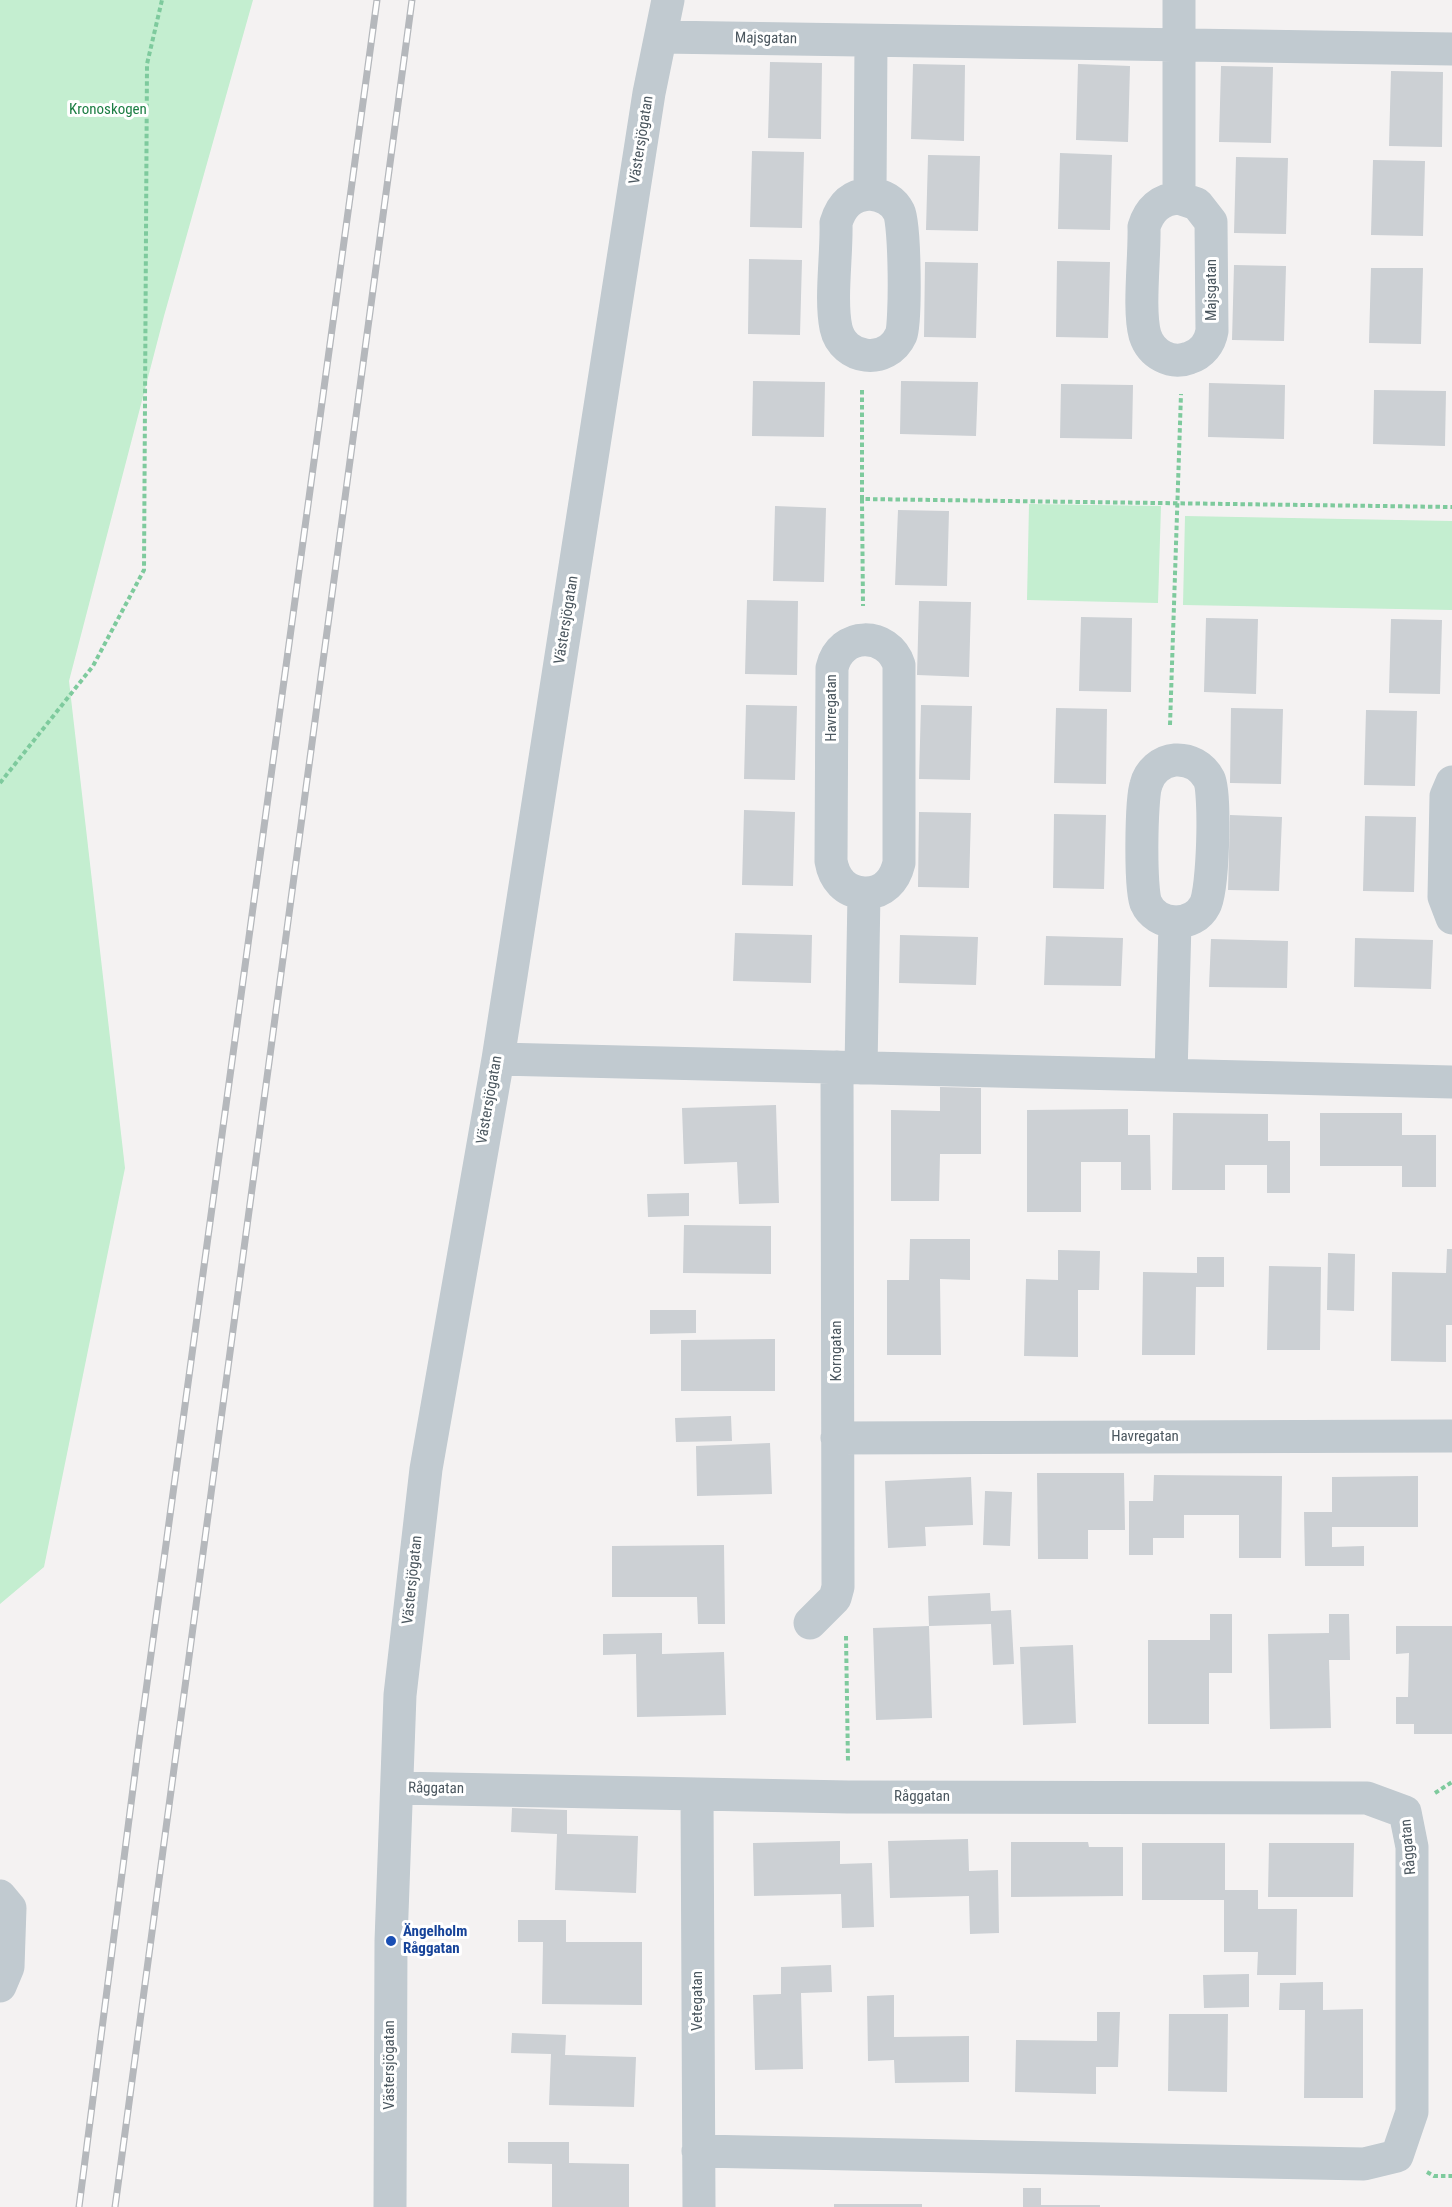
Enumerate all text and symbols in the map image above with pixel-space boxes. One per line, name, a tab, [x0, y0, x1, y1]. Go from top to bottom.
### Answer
street label: Majsgatan	[735, 29, 797, 49]
street label: Västersjögatan	[626, 94, 658, 186]
park label: Kronoskogen	[69, 101, 147, 119]
street label: Majsgatan	[1203, 259, 1221, 321]
street label: Västersjögatan	[551, 574, 583, 666]
street label: Havregatan	[823, 674, 841, 742]
street label: Västersjögatan	[473, 1054, 507, 1146]
street label: Korngatan	[828, 1321, 846, 1381]
street label: Havregatan	[1111, 1428, 1179, 1446]
street label: Västersjögatan	[399, 1535, 427, 1625]
street label: Råggatan	[408, 1780, 464, 1798]
street label: Råggatan	[894, 1788, 950, 1806]
street label: Råggatan	[1398, 1818, 1420, 1876]
place label: Ängelholm Råggatan	[403, 1923, 467, 1958]
marker: Ängelholm Råggatan	[384, 1934, 398, 1948]
street label: Vetegatan	[689, 1971, 707, 2031]
street label: Västersjögatan	[381, 2020, 399, 2110]

